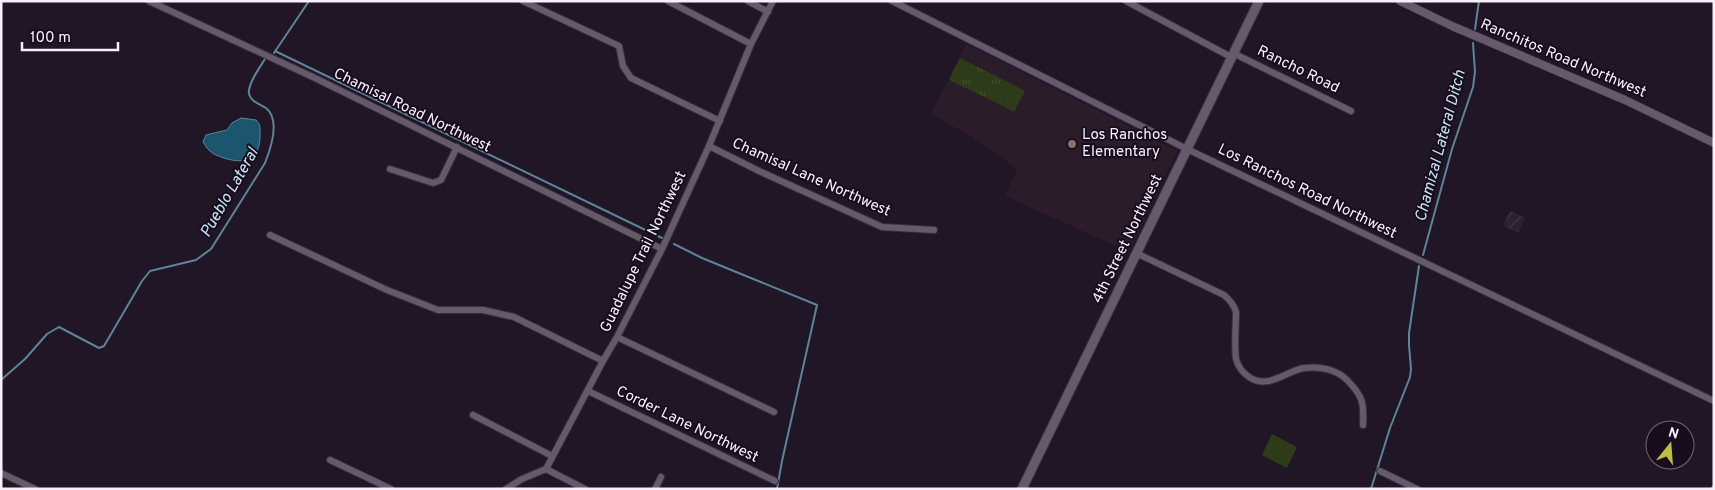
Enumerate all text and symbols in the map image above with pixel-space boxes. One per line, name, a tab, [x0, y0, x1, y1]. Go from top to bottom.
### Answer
street label: Ranchitos Road Northwest	[1477, 15, 1649, 103]
scale bar	[22, 20, 119, 52]
text: 100 m	[30, 29, 71, 48]
street label: Rancho Road	[1254, 42, 1342, 98]
street label: Chamisal Road Northwest	[330, 65, 494, 157]
water label: Chamizal Lateral Ditch	[1411, 68, 1471, 224]
place label: Los Ranchos Elementary	[1082, 126, 1167, 162]
street label: Chamisal Lane Northwest	[729, 134, 893, 222]
marker: Los Ranchos Elementary	[1066, 138, 1078, 150]
street label: Los Ranchos Road Northwest	[1214, 140, 1400, 244]
water label: Pueblo Lateral	[196, 144, 264, 241]
street label: Guadalupe Trail Northwest	[597, 168, 691, 336]
street label: 4th Street Northwest	[1089, 171, 1167, 307]
street label: Corder Lane Northwest	[613, 382, 761, 468]
north arrow	[1645, 420, 1695, 470]
text: N	[1666, 424, 1681, 444]

